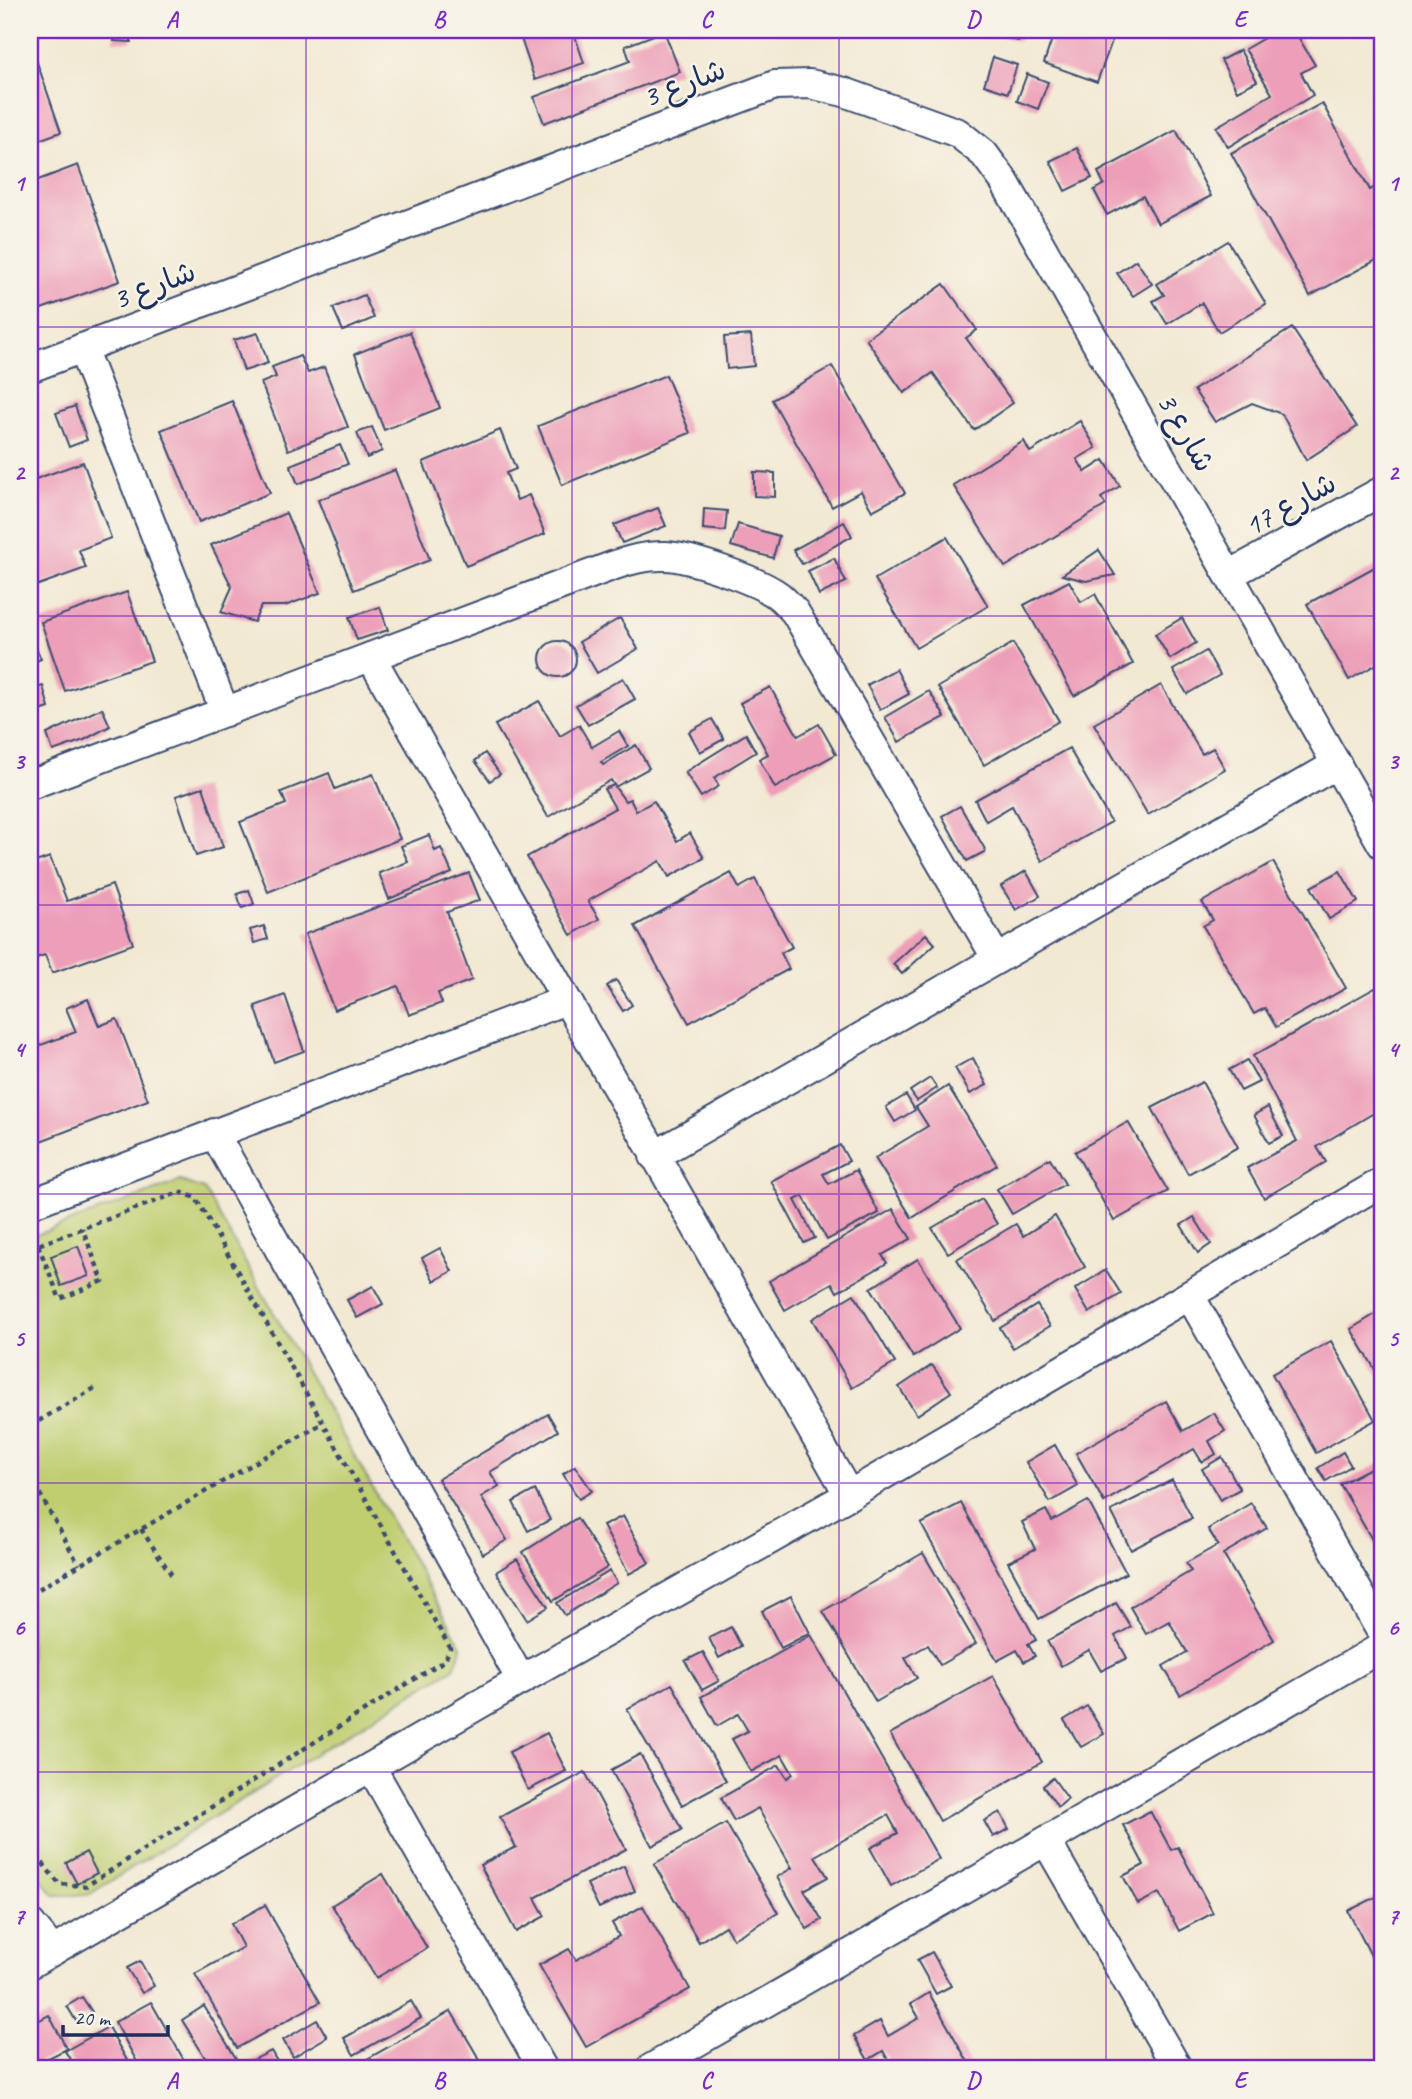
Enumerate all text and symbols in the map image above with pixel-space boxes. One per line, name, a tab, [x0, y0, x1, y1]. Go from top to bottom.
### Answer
text: A	[166, 5, 180, 34]
text: B	[433, 5, 447, 34]
text: C	[701, 5, 715, 34]
text: D	[966, 5, 982, 34]
text: E	[1234, 5, 1250, 34]
street label: شارع 3	[637, 50, 732, 118]
text: 1	[14, 169, 27, 198]
text: 1	[1388, 169, 1401, 198]
street label: شارع 3	[107, 252, 202, 320]
street label: شارع 3	[1146, 385, 1224, 480]
text: 2	[14, 458, 27, 487]
text: 2	[1388, 458, 1401, 487]
street label: شارع 17	[1237, 463, 1344, 546]
text: 3	[14, 747, 27, 776]
text: 3	[1388, 747, 1401, 776]
text: 4	[14, 1035, 27, 1064]
text: 4	[1388, 1035, 1401, 1064]
text: 5	[14, 1324, 26, 1353]
text: 5	[1388, 1324, 1400, 1353]
text: 6	[14, 1613, 27, 1642]
text: 6	[1388, 1613, 1401, 1642]
text: 7	[14, 1902, 27, 1931]
text: 7	[1388, 1902, 1401, 1931]
scale bar	[63, 1994, 168, 2038]
text: 20 m	[74, 2005, 112, 2031]
text: A	[166, 2066, 180, 2095]
text: B	[433, 2066, 447, 2095]
text: C	[701, 2066, 715, 2095]
text: D	[966, 2066, 982, 2095]
text: E	[1234, 2066, 1250, 2095]

